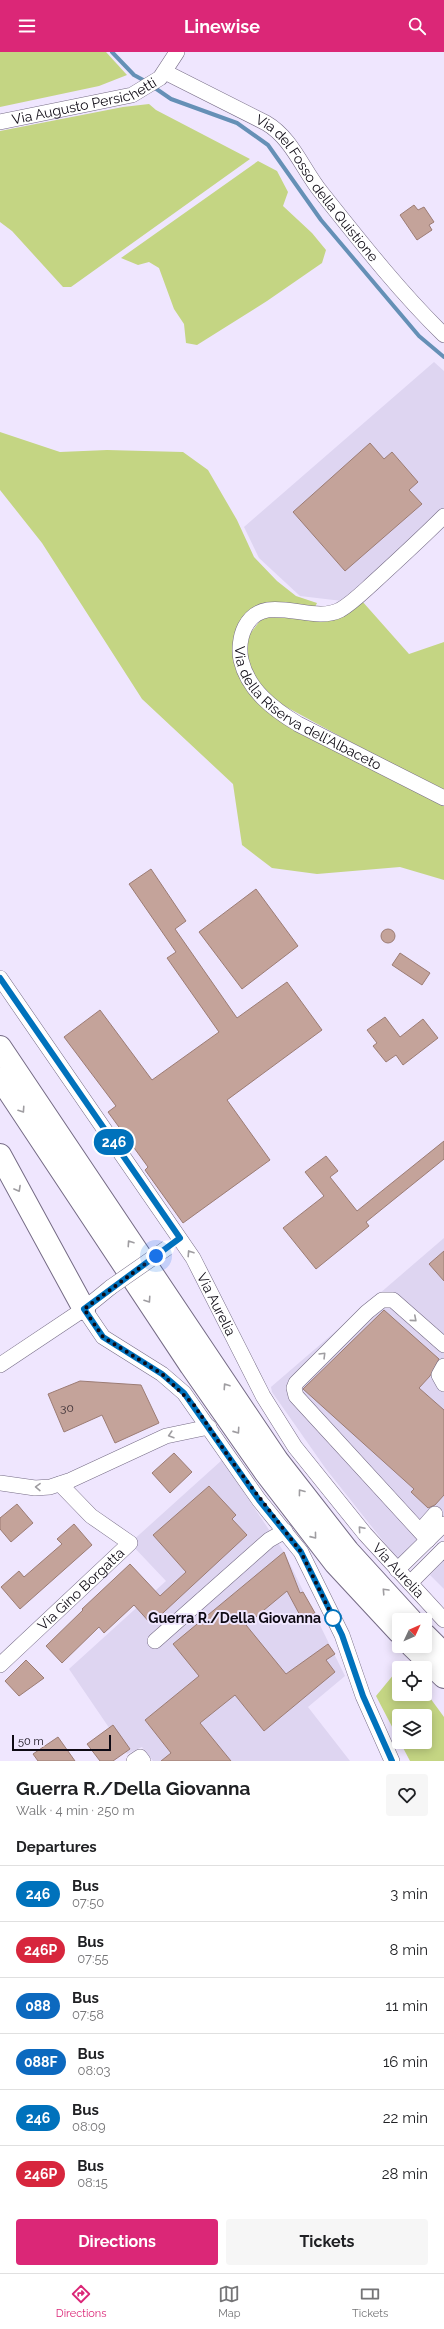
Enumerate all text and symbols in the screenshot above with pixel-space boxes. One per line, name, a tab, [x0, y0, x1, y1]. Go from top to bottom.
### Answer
icon: menu	[16, 15, 38, 37]
icon: search	[406, 15, 428, 37]
text: Linewise	[184, 16, 260, 37]
street label: Via Augusto Persichetti	[11, 74, 159, 127]
street label: Via del Fosso della Quistione	[253, 111, 382, 265]
street label: Via della Riserva dell'Albaceto	[232, 646, 384, 773]
one-way arrow	[17, 1106, 25, 1113]
line badge: 246	[91, 1129, 137, 1155]
text: 246	[102, 1134, 126, 1150]
one-way arrow	[14, 1185, 21, 1192]
one-way arrow	[128, 1240, 135, 1247]
your location	[146, 1246, 166, 1266]
one-way arrow	[188, 1250, 195, 1257]
street label: Via Aurelia	[194, 1270, 239, 1338]
one-way arrow	[143, 1296, 151, 1303]
one-way arrow	[409, 1314, 416, 1321]
one-way arrow	[318, 1352, 326, 1360]
one-way arrow	[224, 1383, 231, 1390]
house number: 30	[60, 1401, 74, 1415]
one-way arrow	[232, 1427, 240, 1434]
one-way arrow	[168, 1430, 175, 1439]
one-way arrow	[35, 1483, 41, 1492]
one-way arrow	[298, 1489, 306, 1496]
one-way arrow	[358, 1527, 365, 1534]
one-way arrow	[309, 1531, 316, 1538]
street label: Via Aurelia	[369, 1540, 427, 1601]
street label: Via Gino Borgatta	[34, 1545, 127, 1633]
one-way arrow	[382, 1588, 389, 1596]
marker: Guerra R./Della Giovanna	[324, 1609, 342, 1627]
place label: Guerra R./Della Giovanna	[148, 1610, 321, 1626]
north arrow	[392, 1613, 432, 1653]
map controls	[392, 1613, 432, 1749]
button: locate	[392, 1661, 432, 1701]
button: layers	[392, 1709, 432, 1749]
scale bar	[12, 1733, 111, 1752]
text: 50 m	[18, 1735, 44, 1748]
button: heart	[386, 1774, 428, 1816]
text: Guerra R./Della Giovanna	[16, 1777, 250, 1799]
text: Walk · 4 min · 250 m	[16, 1803, 134, 1818]
text: Departures	[16, 1838, 97, 1856]
text: Bus	[72, 1877, 99, 1895]
text: 3 min	[390, 1885, 428, 1903]
text: 246	[26, 1886, 50, 1902]
text: 07:50	[72, 1895, 104, 1910]
text: Bus	[77, 1933, 104, 1951]
text: 8 min	[389, 1941, 428, 1959]
text: 246P	[24, 1942, 57, 1958]
text: 07:55	[77, 1951, 109, 1966]
text: Bus	[72, 1989, 99, 2007]
text: 11 min	[386, 1997, 428, 2015]
text: 088	[25, 1998, 51, 2014]
text: 07:58	[72, 2007, 104, 2022]
text: Bus	[78, 2045, 104, 2063]
text: 16 min	[383, 2053, 428, 2071]
text: 088F	[24, 2054, 58, 2070]
text: 08:03	[78, 2063, 111, 2078]
text: Bus	[72, 2101, 99, 2119]
text: 22 min	[383, 2109, 428, 2127]
text: 246	[26, 2110, 50, 2126]
text: 08:09	[72, 2119, 106, 2134]
text: Bus	[77, 2157, 104, 2175]
text: 28 min	[382, 2165, 428, 2183]
text: 246P	[24, 2166, 57, 2182]
text: 08:15	[77, 2175, 108, 2190]
button: Directions	[16, 2219, 218, 2265]
button: Tickets	[226, 2219, 428, 2265]
tab: Directions	[56, 2283, 107, 2320]
tab: Map	[218, 2283, 241, 2320]
tab: Tickets	[352, 2283, 388, 2320]

